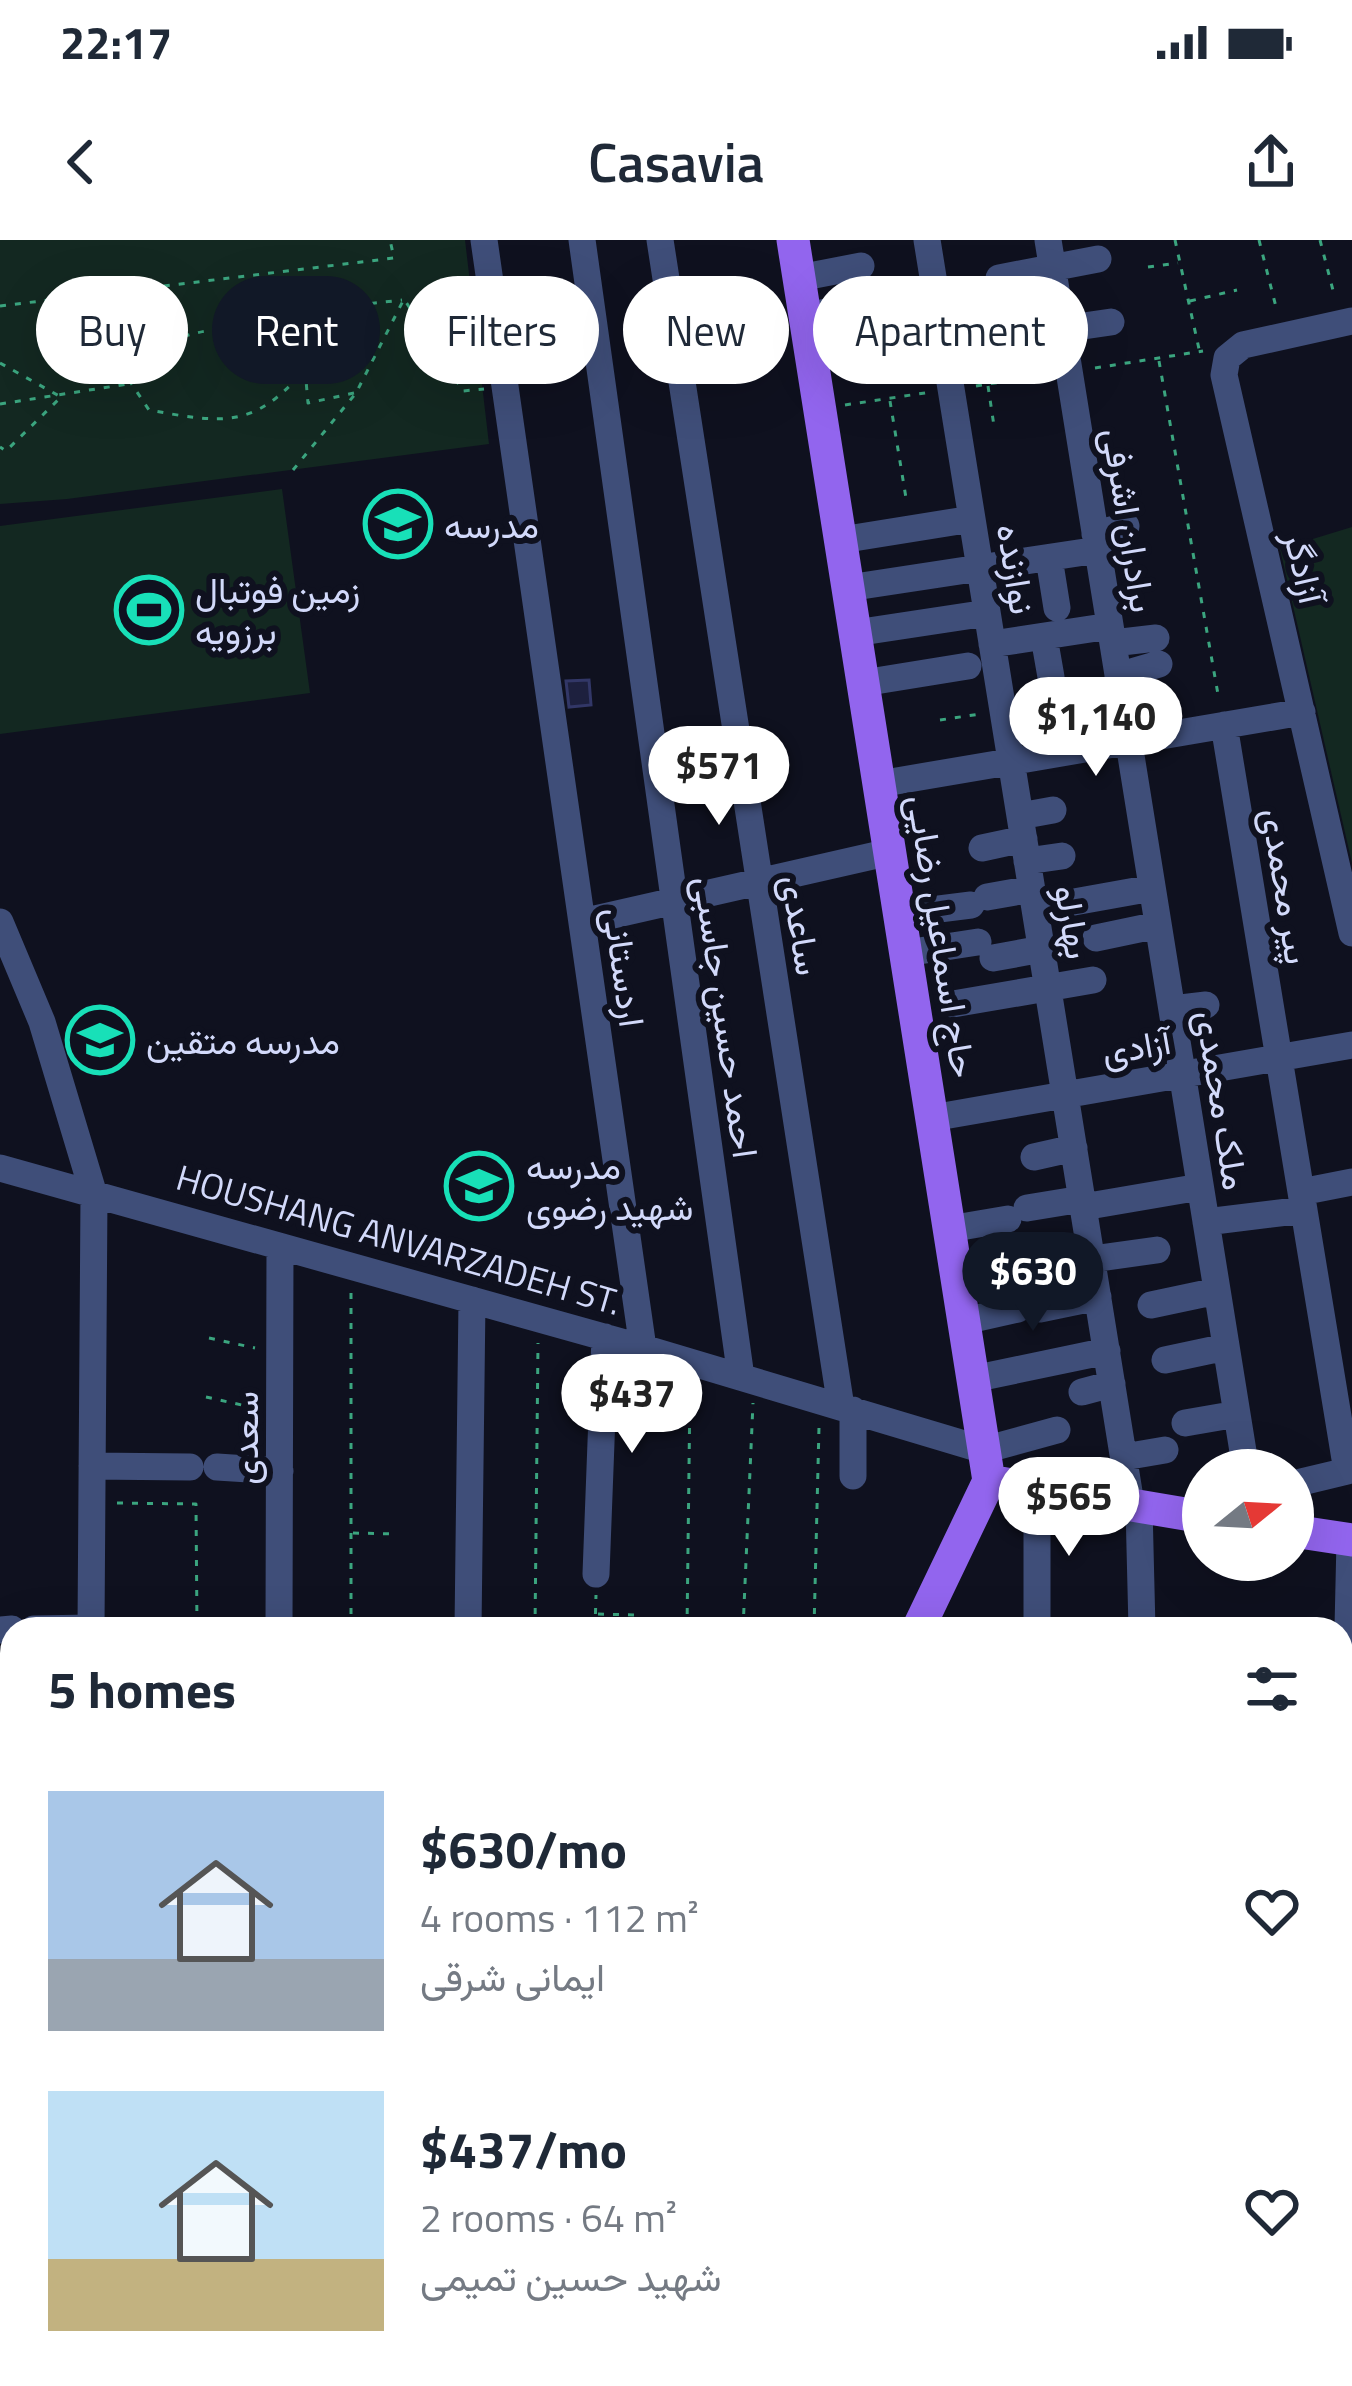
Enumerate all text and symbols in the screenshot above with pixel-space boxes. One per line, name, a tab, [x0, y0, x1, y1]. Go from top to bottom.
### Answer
text: 22:17	[60, 8, 172, 76]
text: Casavia	[588, 121, 764, 203]
icon: back	[48, 129, 114, 195]
icon: share	[1238, 129, 1304, 195]
chip: Buy	[36, 276, 188, 384]
chip: Rent	[212, 276, 380, 384]
chip: Filters	[404, 276, 599, 384]
chip: New	[623, 276, 789, 384]
chip: Apartment	[813, 276, 1088, 384]
street label: برادران اشرفی	[1088, 424, 1172, 616]
school or university icon: مدرسه	[363, 489, 433, 559]
place label: مدرسه	[444, 497, 539, 552]
street label: نوازنده	[983, 520, 1051, 618]
street label: آزادگر	[1270, 524, 1341, 611]
place label: زمین فوتبال برزویه	[195, 562, 360, 658]
sports icon: زمین فوتبال برزویه	[114, 575, 184, 645]
pin: $1,140	[998, 677, 1194, 779]
text: $1,140	[1036, 686, 1156, 745]
pin: $571	[648, 726, 790, 828]
text: $571	[675, 735, 763, 794]
street label: حاج اسماعیل رضایی	[893, 790, 993, 1082]
street label: پیر محمدی	[1248, 804, 1326, 968]
street label: ساعدی	[767, 871, 837, 979]
street label: احمد حسین جاسبی	[680, 873, 774, 1161]
street label: بهارلو	[1041, 881, 1107, 963]
street label: اردستانی	[589, 904, 661, 1030]
school or university icon: مدرسه متقین	[65, 1005, 135, 1075]
street label: ملک محمدی	[1182, 1006, 1264, 1194]
street label: آزادی	[1097, 1012, 1177, 1079]
place label: مدرسه متقین	[146, 1013, 340, 1068]
place label: مدرسه شهید رضوی	[526, 1138, 693, 1234]
street label: HOUSHANG ANVARZADEH ST.	[170, 1149, 628, 1329]
school or university icon: مدرسه شهید رضوی	[444, 1151, 514, 1221]
pin: $630	[962, 1232, 1104, 1334]
text: $630	[989, 1241, 1077, 1300]
pin: $437	[561, 1354, 703, 1456]
text: $437	[588, 1363, 676, 1422]
street label: سعدی	[217, 1391, 272, 1485]
north arrow	[1182, 1449, 1314, 1581]
map controls	[1182, 1449, 1314, 1581]
pin: $565	[998, 1457, 1140, 1559]
text: $565	[1025, 1466, 1113, 1525]
text: 5 homes	[48, 1650, 236, 1728]
icon: filters	[1239, 1656, 1305, 1722]
text: $630/mo	[420, 1810, 627, 1888]
icon: home	[144, 1839, 288, 1983]
icon: heart	[1239, 1878, 1305, 1944]
text: 4 rooms · 112 m²	[420, 1888, 699, 1947]
text: ایمانی شرقی	[420, 1947, 605, 2006]
text: $437/mo	[420, 2110, 627, 2188]
icon: home	[144, 2139, 288, 2283]
icon: heart	[1239, 2178, 1305, 2244]
text: 2 rooms · 64 m²	[420, 2188, 677, 2247]
text: شهید حسین تمیمی	[420, 2247, 722, 2306]

